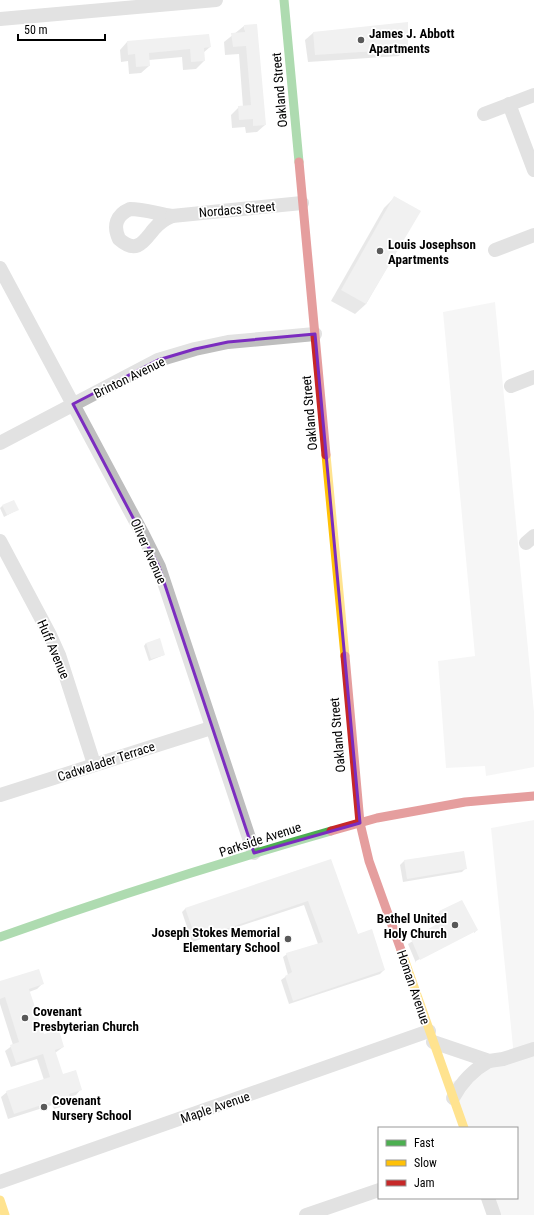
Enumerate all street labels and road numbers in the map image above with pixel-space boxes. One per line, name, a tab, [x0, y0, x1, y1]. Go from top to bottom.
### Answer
street label: Oakland Street	[269, 52, 290, 128]
street label: Nordacs Street	[198, 199, 276, 220]
street label: Brinton Avenue	[91, 354, 167, 401]
street label: Oakland Street	[299, 375, 320, 451]
street label: Oliver Avenue	[128, 516, 170, 586]
street label: Huff Avenue	[34, 617, 73, 681]
street label: Oakland Street	[327, 697, 348, 773]
street label: Cadwalader Terrace	[56, 739, 157, 784]
street label: Parkside Avenue	[217, 819, 303, 860]
street label: Homan Avenue	[394, 948, 433, 1026]
street label: Maple Avenue	[179, 1089, 252, 1126]

